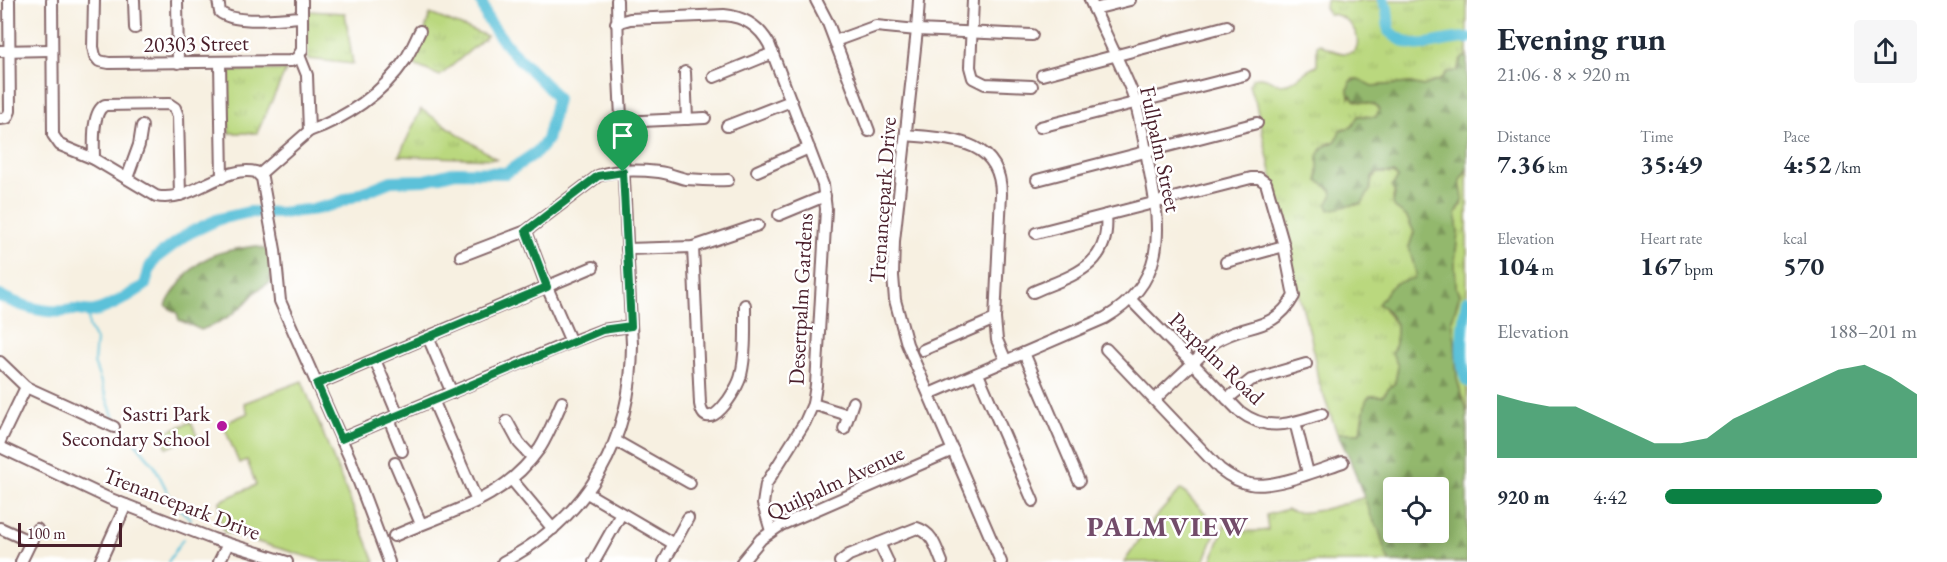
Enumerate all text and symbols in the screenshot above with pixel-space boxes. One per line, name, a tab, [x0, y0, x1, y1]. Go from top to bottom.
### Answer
text: Evening run	[1497, 17, 1666, 60]
button: share	[1854, 20, 1917, 83]
street label: 20303 Street	[143, 28, 249, 59]
text: 21:06 · 8 × 920 m	[1497, 61, 1630, 87]
street label: Fullpalm Street	[1133, 83, 1188, 215]
pin	[597, 110, 648, 172]
street label: Trenancepark Drive	[862, 116, 903, 284]
icon: arrive	[606, 119, 639, 152]
text: Distance	[1497, 126, 1550, 147]
text: Time	[1640, 126, 1673, 147]
text: Pace	[1783, 126, 1810, 147]
text: 7.36	[1497, 147, 1545, 181]
text: 35:49	[1640, 147, 1702, 181]
text: 4:52	[1783, 147, 1832, 181]
text: km	[1545, 157, 1568, 178]
text: /km	[1832, 157, 1861, 178]
street label: Desertpalm Gardens	[782, 212, 819, 386]
text: Elevation	[1497, 228, 1555, 249]
text: Heart rate	[1640, 228, 1702, 249]
text: kcal	[1783, 228, 1807, 249]
text: 104	[1497, 249, 1538, 283]
text: 167	[1640, 249, 1681, 283]
text: 570	[1783, 249, 1824, 283]
text: m	[1538, 259, 1554, 280]
text: bpm	[1681, 259, 1713, 280]
street label: Paxpalm Road	[1163, 306, 1271, 412]
text: Elevation	[1497, 318, 1569, 344]
text: 188–201 m	[1829, 318, 1917, 344]
place label: Sastri Park Secondary School	[62, 399, 211, 453]
marker: Sastri Park Secondary School	[215, 419, 229, 433]
street label: Quilpalm Avenue	[762, 438, 909, 527]
street label: Trenancepark Drive	[99, 460, 265, 547]
map controls	[1383, 477, 1449, 543]
button: locate	[1383, 477, 1449, 543]
text: 920 m	[1497, 484, 1550, 510]
text: 4:42	[1593, 484, 1627, 510]
district label: PALMVIEW	[1086, 508, 1250, 544]
scale bar	[18, 520, 122, 548]
text: 100 m	[27, 523, 66, 544]

